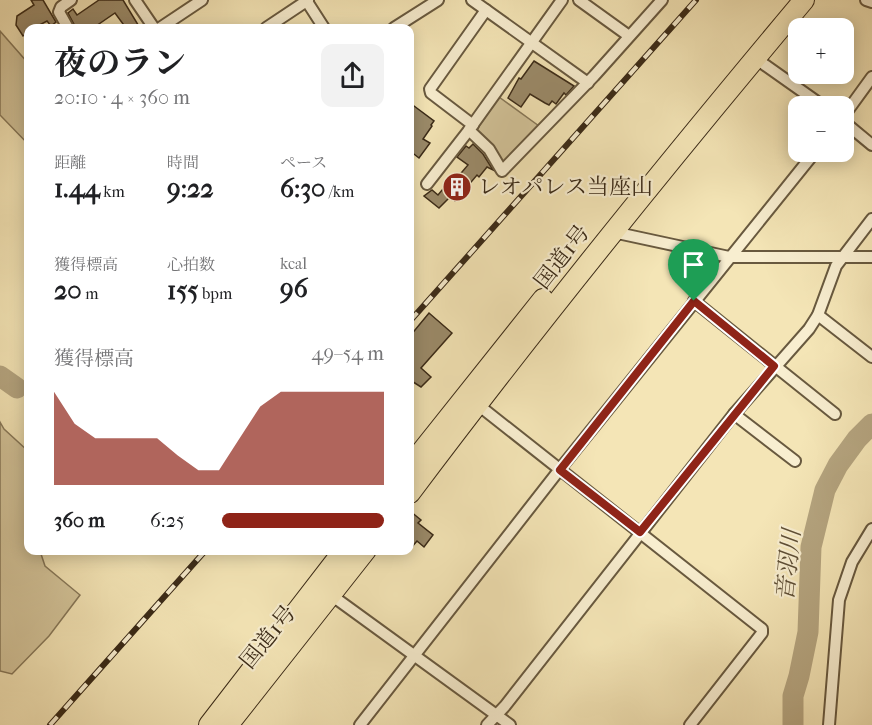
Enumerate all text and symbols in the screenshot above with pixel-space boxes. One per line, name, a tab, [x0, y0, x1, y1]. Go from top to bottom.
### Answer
map controls	[788, 18, 854, 162]
button: +	[788, 18, 854, 84]
text: 夜のラン	[54, 44, 186, 83]
button: share	[321, 44, 384, 107]
text: 20:10 · 4 × 360 m	[54, 86, 190, 109]
button: −	[788, 96, 854, 162]
text: 距離	[54, 153, 86, 172]
text: 時間	[167, 153, 199, 172]
text: ペース	[280, 153, 327, 172]
building icon: レオパレス当座山	[441, 171, 473, 203]
text: 1.44	[54, 173, 100, 204]
text: 9:22	[167, 173, 214, 204]
text: 6:30	[280, 173, 325, 204]
place label: レオパレス当座山	[478, 174, 653, 200]
text: km	[100, 182, 125, 201]
text: /km	[325, 182, 354, 201]
street label: 国道1号	[529, 220, 595, 294]
pin	[668, 239, 719, 301]
icon: arrive	[677, 248, 710, 281]
text: kcal	[280, 254, 307, 273]
text: 獲得標高	[54, 255, 118, 274]
text: 心拍数	[167, 255, 215, 274]
text: 96	[280, 273, 308, 304]
text: 20	[54, 275, 82, 306]
text: 155	[167, 275, 199, 306]
text: m	[82, 284, 98, 303]
text: bpm	[199, 284, 232, 303]
text: 49–54 m	[312, 342, 384, 365]
text: 獲得標高	[54, 347, 134, 370]
text: 360 m	[54, 509, 105, 532]
text: 6:25	[150, 509, 185, 532]
water label: 音羽川	[770, 525, 806, 602]
street label: 国道1号	[235, 600, 301, 674]

